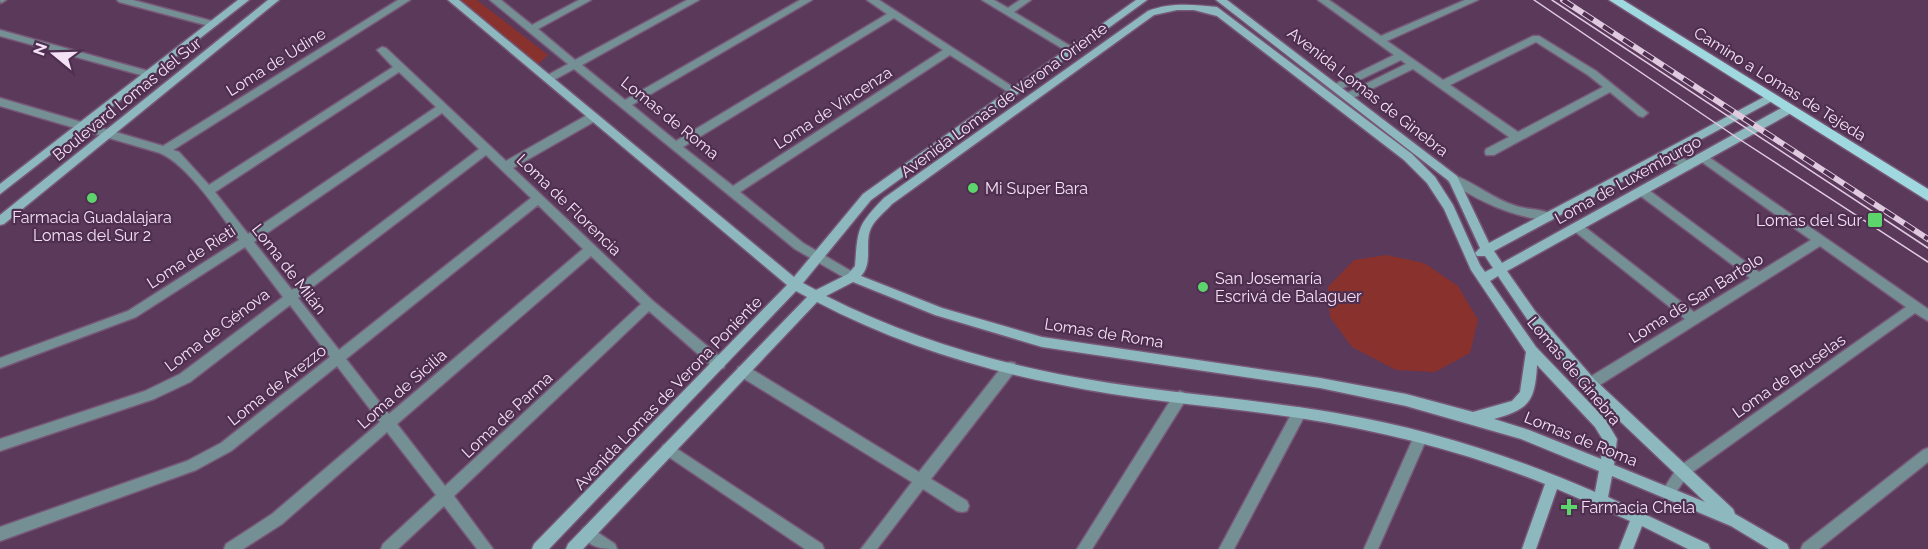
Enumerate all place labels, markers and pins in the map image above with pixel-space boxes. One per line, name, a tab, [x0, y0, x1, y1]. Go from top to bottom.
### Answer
place label: Mi Super Bara	[985, 179, 1088, 198]
marker: Mi Super Bara	[966, 181, 980, 195]
marker: Farmacia Guadalajara Lomas del Sur 2	[85, 191, 99, 205]
place label: Farmacia Guadalajara Lomas del Sur 2	[12, 208, 172, 245]
place label: Lomas del Sur	[1756, 211, 1862, 230]
marker: Lomas del Sur	[1866, 211, 1884, 229]
place label: San Josemaría Escrivá de Balaguer	[1215, 269, 1362, 306]
marker: San Josemaría Escrivá de Balaguer	[1196, 280, 1210, 294]
place label: Farmacia Chela	[1581, 498, 1695, 517]
marker: Farmacia Chela	[1562, 500, 1576, 514]

